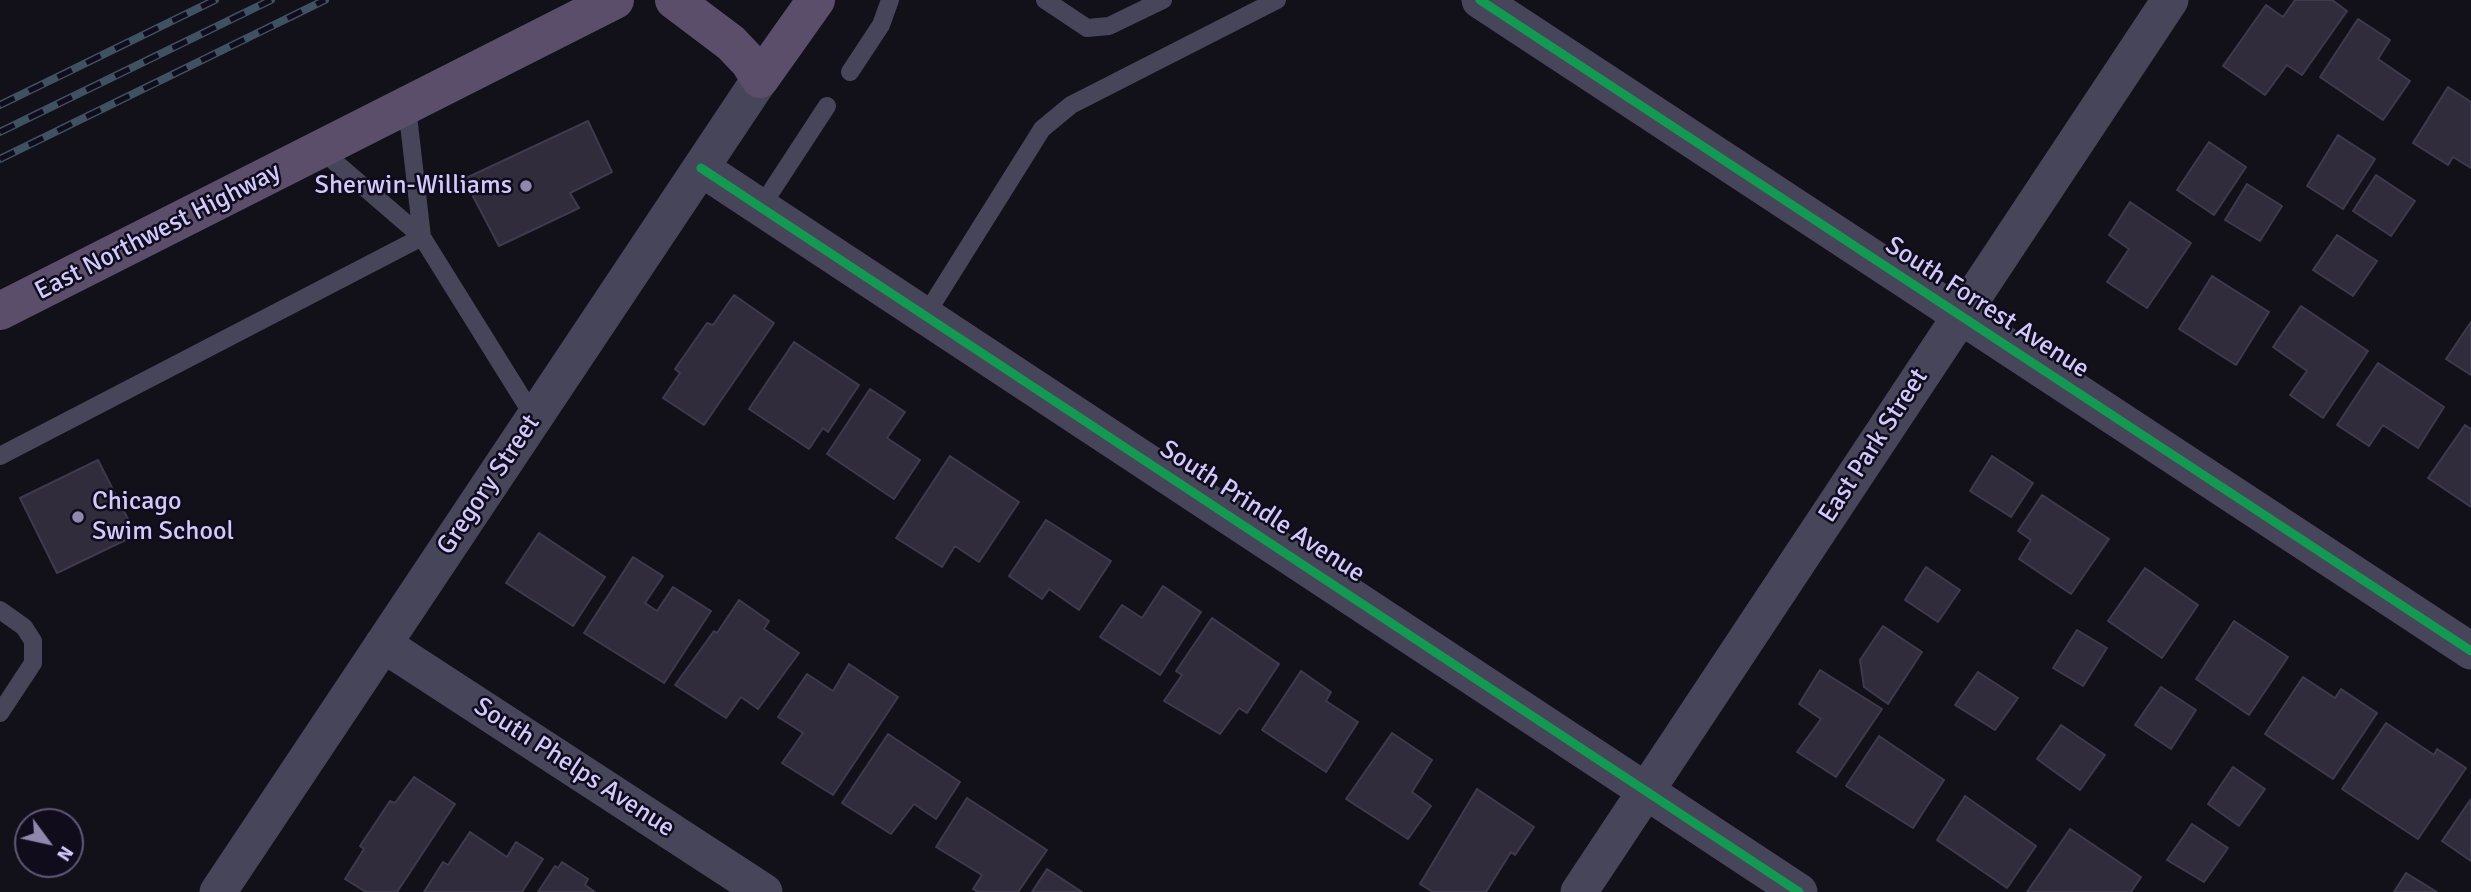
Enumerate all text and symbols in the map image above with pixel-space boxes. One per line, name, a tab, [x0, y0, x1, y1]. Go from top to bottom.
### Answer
street label: East Northwest Highway	[30, 157, 286, 307]
place label: Sherwin-Williams	[314, 170, 512, 202]
marker: Sherwin-Williams	[518, 178, 534, 194]
street label: South Forrest Avenue	[1879, 230, 2095, 386]
street label: East Park Street	[1813, 363, 1935, 529]
street label: Gregory Street	[431, 409, 547, 561]
street label: South Prindle Avenue	[1154, 434, 1370, 590]
place label: Chicago Swim School	[92, 486, 234, 548]
marker: Chicago Swim School	[70, 509, 86, 525]
street label: South Phelps Avenue	[468, 691, 680, 845]
north arrow	[14, 808, 84, 878]
text: N	[51, 841, 79, 865]

